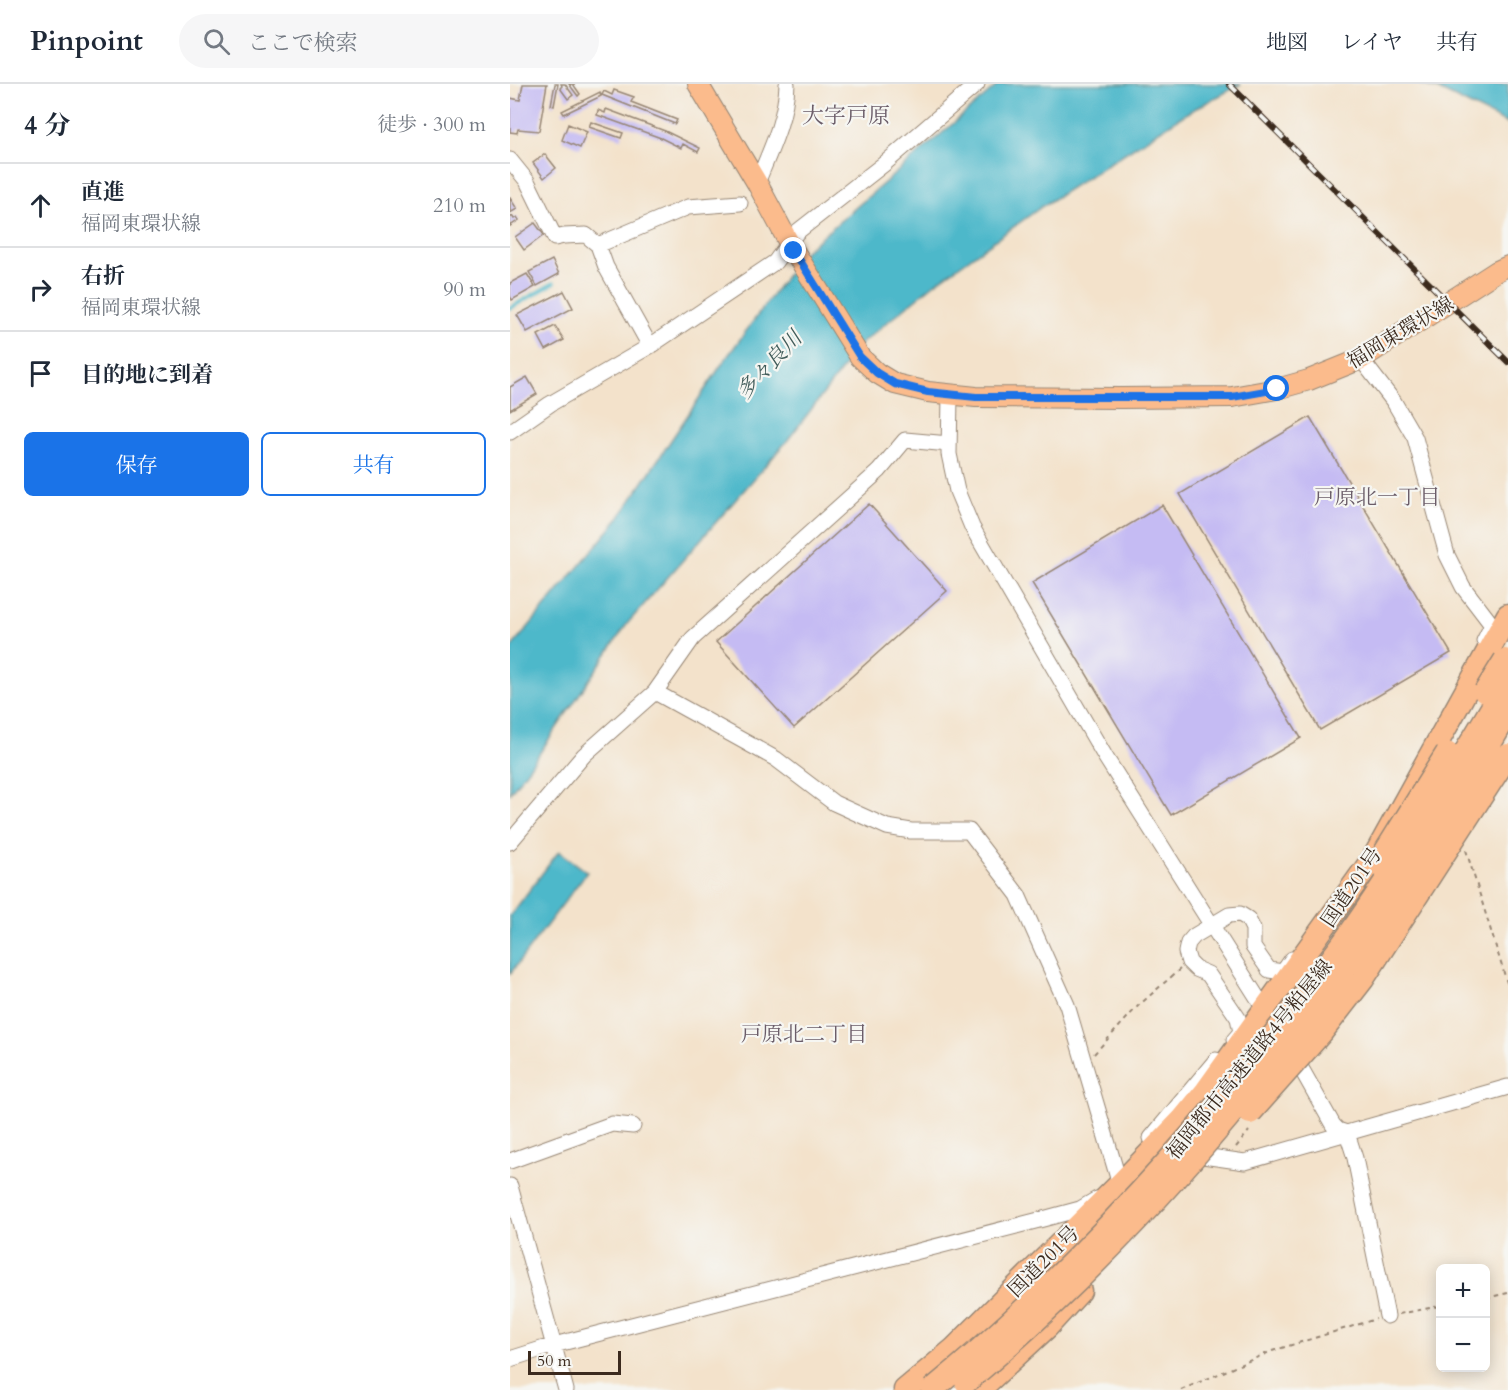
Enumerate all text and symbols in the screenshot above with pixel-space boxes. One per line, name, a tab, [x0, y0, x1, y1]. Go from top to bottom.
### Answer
search box	[179, 14, 599, 68]
text: Pinpoint	[30, 22, 143, 60]
icon: search	[200, 25, 233, 58]
text: ここで検索	[248, 28, 358, 58]
text: 地図	[1266, 28, 1308, 57]
text: レイヤ	[1341, 28, 1403, 57]
text: 共有	[1436, 28, 1478, 57]
district label: 大字戸原	[802, 101, 890, 131]
text: 4 分	[24, 108, 70, 143]
text: 徒歩 · 300 m	[377, 111, 486, 138]
text: 直進	[81, 177, 125, 207]
icon: ahead	[24, 189, 57, 222]
text: 210 m	[433, 192, 486, 219]
text: 福岡東環状線	[81, 210, 201, 237]
route end	[780, 237, 806, 263]
text: 右折	[81, 261, 125, 291]
icon: right	[24, 273, 57, 306]
text: 90 m	[443, 276, 486, 303]
street label: 福岡東環状線	[1342, 290, 1459, 375]
text: 福岡東環状線	[81, 294, 201, 321]
water label: 多々良川	[730, 323, 810, 406]
icon: arrive	[24, 357, 57, 390]
text: 目的地に到着	[81, 360, 213, 390]
route start	[1263, 375, 1289, 401]
button: 保存	[24, 432, 249, 496]
button: 共有	[261, 432, 486, 496]
district label: 戸原北一丁目	[1314, 483, 1440, 512]
street label: 国道201号	[1315, 842, 1388, 932]
street label: 福岡都市高速道路4号粕屋線	[1160, 954, 1339, 1165]
district label: 戸原北二丁目	[741, 1020, 867, 1049]
street label: 国道201号	[1002, 1220, 1085, 1303]
map controls	[1436, 1264, 1490, 1372]
button: +	[1436, 1264, 1490, 1318]
button: −	[1436, 1318, 1490, 1372]
scale bar	[528, 1348, 621, 1376]
text: 50 m	[537, 1350, 571, 1372]

